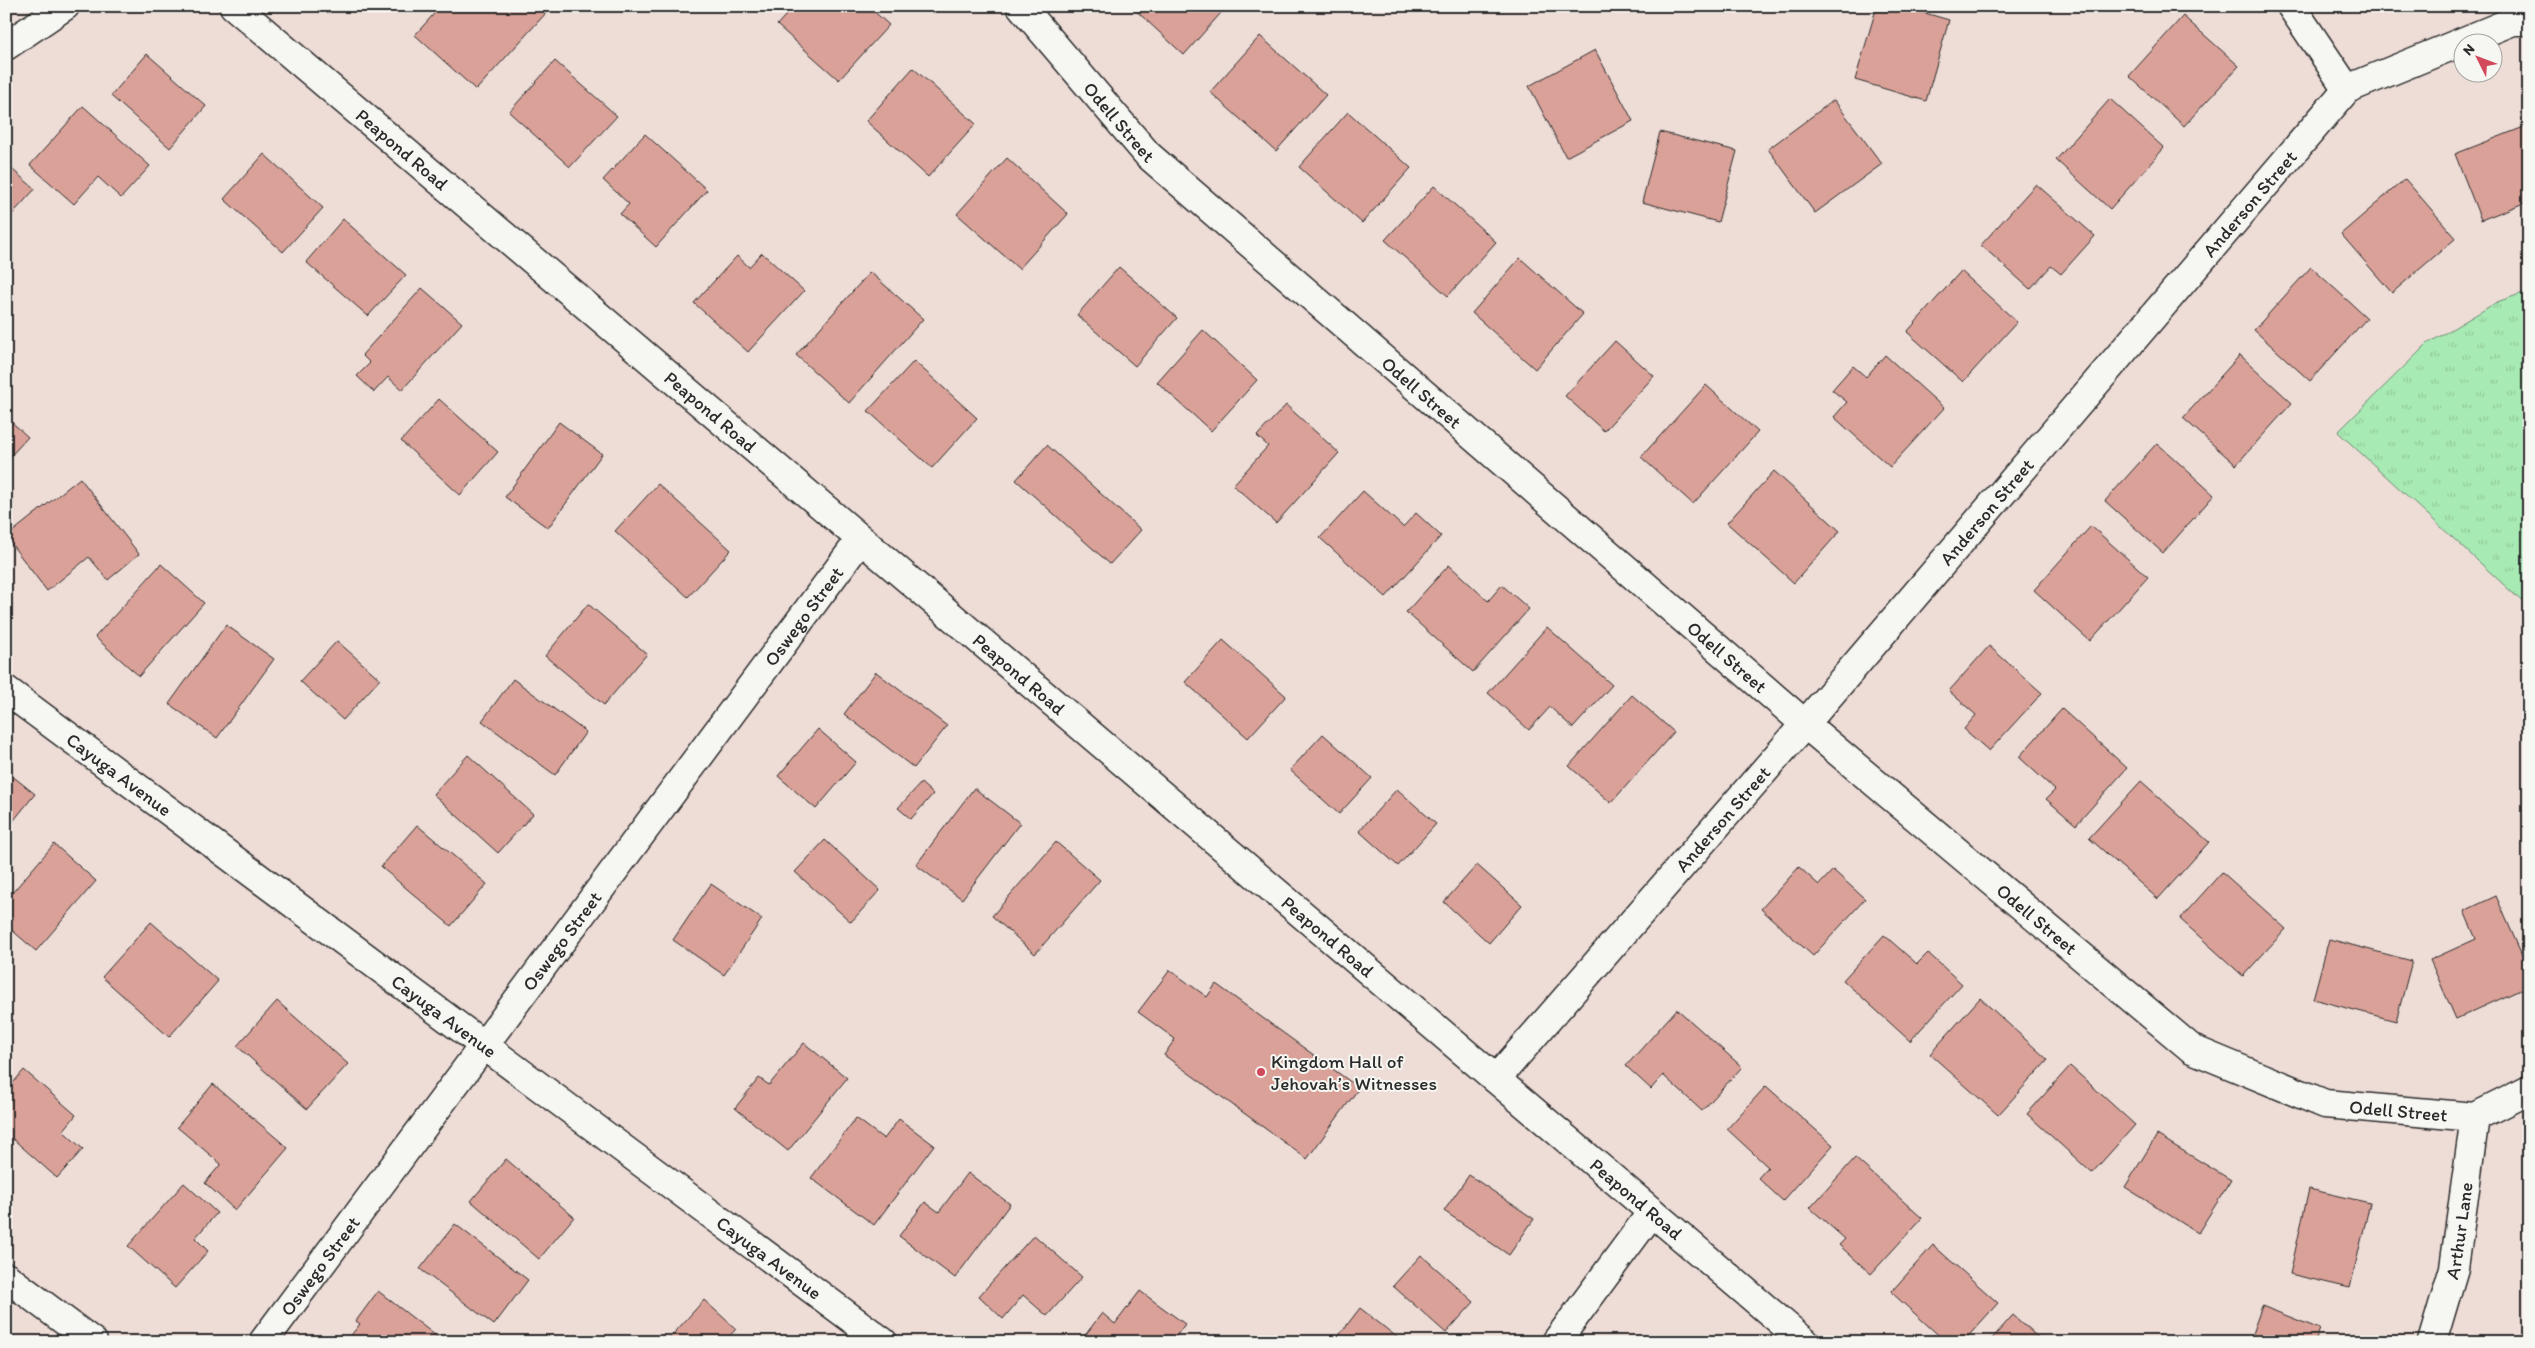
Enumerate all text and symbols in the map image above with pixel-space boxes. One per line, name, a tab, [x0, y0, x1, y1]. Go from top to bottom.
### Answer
north arrow	[2452, 32, 2502, 82]
text: N	[2459, 40, 2478, 59]
street label: Odell Street	[1079, 77, 1160, 167]
street label: Peapond Road	[351, 103, 454, 195]
street label: Anderson Street	[2197, 145, 2301, 262]
street label: Odell Street	[1377, 351, 1467, 433]
street label: Peapond Road	[660, 366, 762, 458]
street label: Anderson Street	[1934, 453, 2038, 570]
street label: Oswego Street	[759, 562, 848, 670]
street label: Odell Street	[1682, 616, 1772, 698]
street label: Peapond Road	[968, 628, 1071, 720]
street label: Cayuga Avenue	[62, 727, 176, 821]
street label: Anderson Street	[1670, 761, 1775, 876]
street label: Odell Street	[1992, 878, 2082, 959]
street label: Oswego Street	[517, 887, 606, 995]
street label: Peapond Road	[1277, 891, 1379, 982]
street label: Cayuga Avenue	[387, 969, 501, 1062]
place label: Kingdom Hall of Jehovah’s Witnesses	[1271, 1050, 1437, 1095]
marker: Kingdom Hall of Jehovah’s Witnesses	[1255, 1066, 1267, 1078]
street label: Odell Street	[2348, 1095, 2449, 1126]
street label: Peapond Road	[1586, 1153, 1688, 1245]
street label: Arthur Lane	[2440, 1181, 2477, 1282]
street label: Oswego Street	[275, 1211, 364, 1320]
street label: Cayuga Avenue	[712, 1211, 826, 1304]

